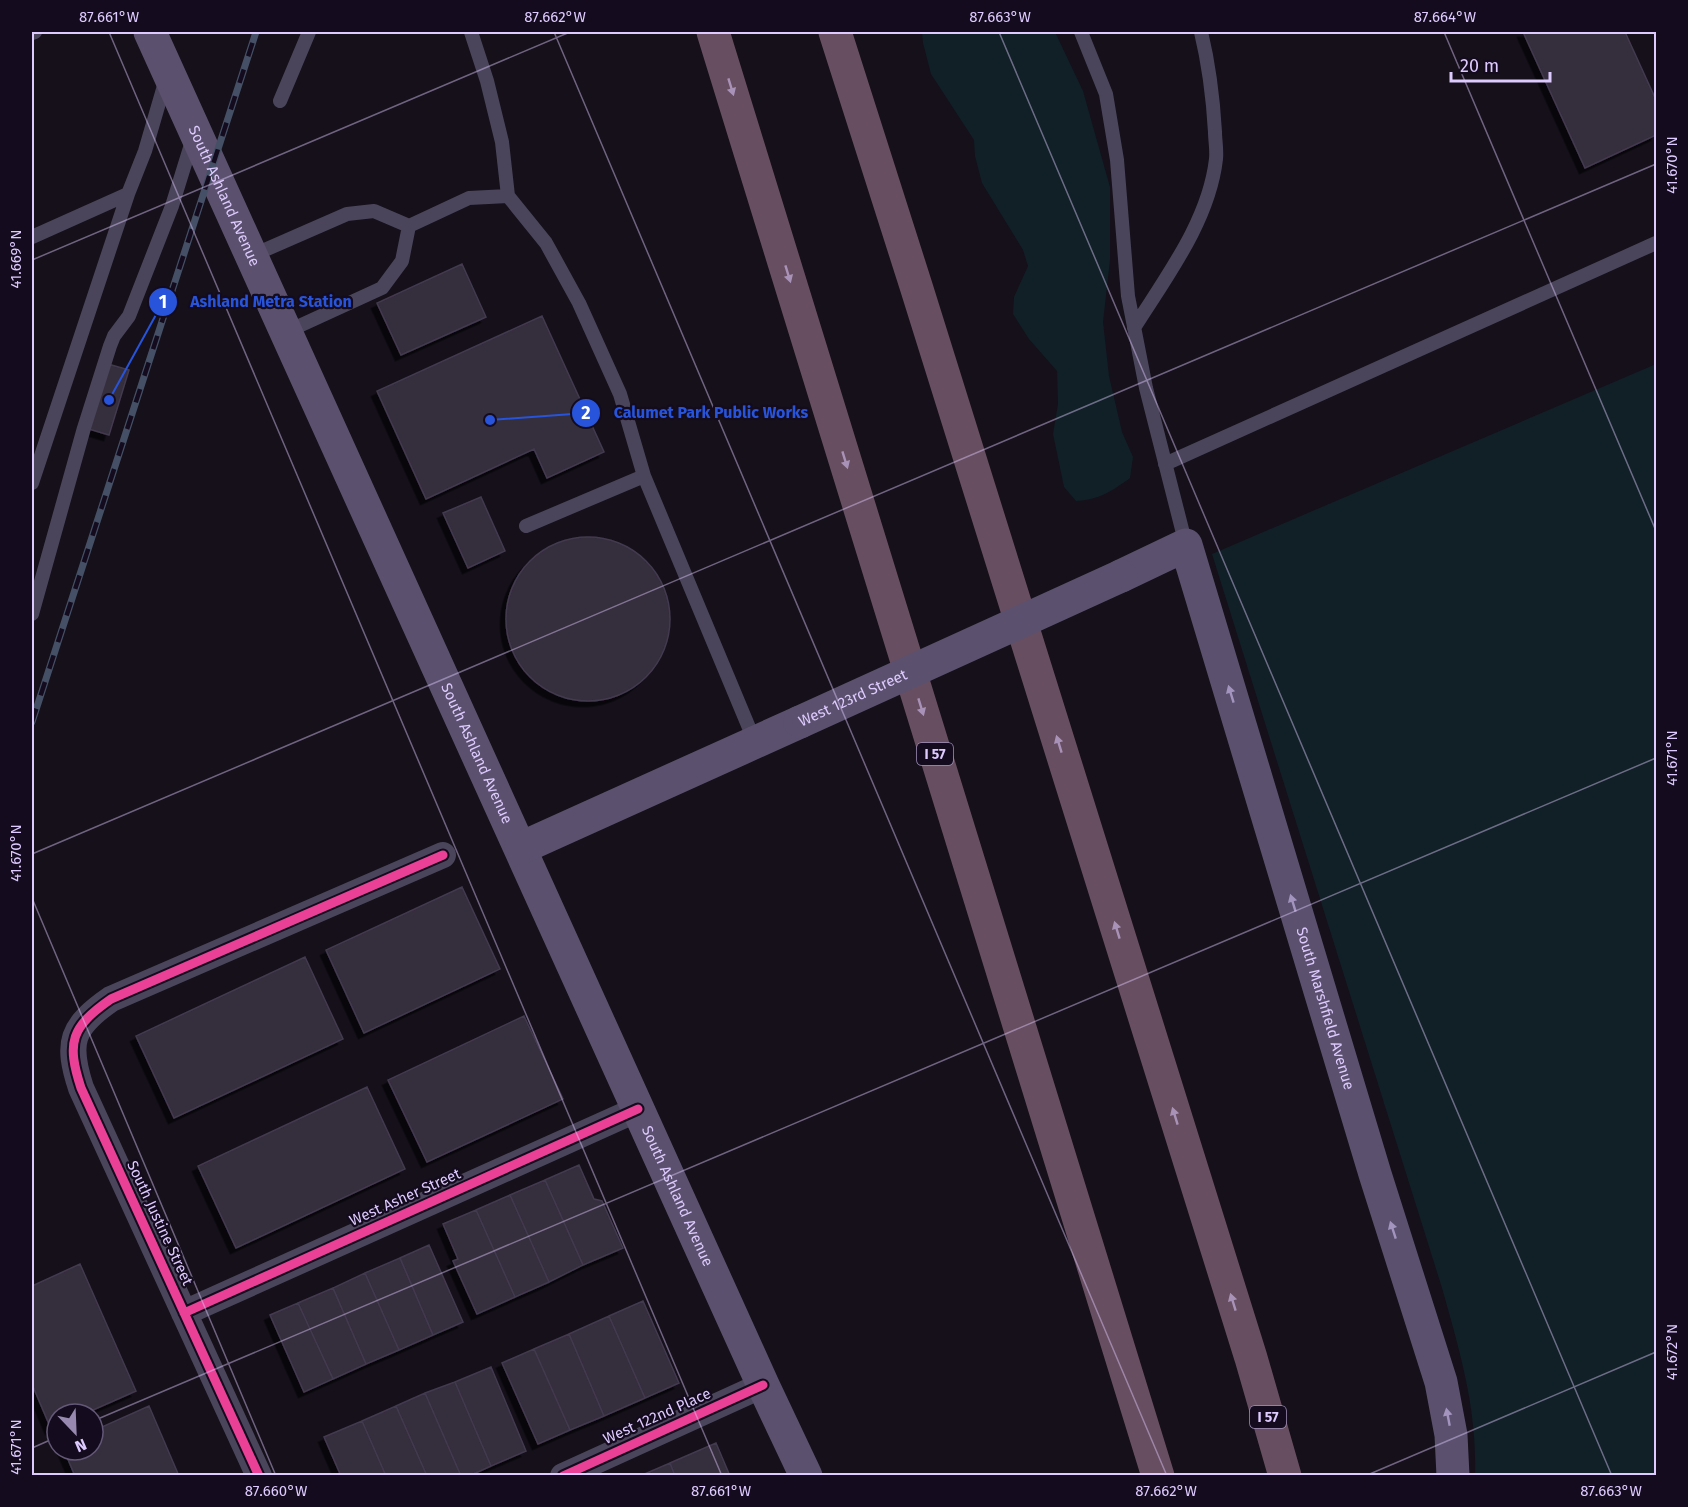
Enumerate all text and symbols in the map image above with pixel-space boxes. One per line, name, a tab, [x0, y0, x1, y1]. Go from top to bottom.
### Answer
text: 87.661°W	[79, 8, 140, 26]
text: 87.662°W	[524, 8, 586, 26]
text: 87.663°W	[969, 8, 1031, 26]
text: 87.664°W	[1414, 8, 1477, 26]
scale bar	[1451, 45, 1550, 83]
text: 20 m	[1460, 55, 1499, 77]
one-way arrow	[726, 78, 736, 96]
street label: South Ashland Avenue	[185, 123, 264, 269]
text: 41.670°N	[1663, 136, 1681, 194]
text: 41.669°N	[7, 230, 25, 288]
one-way arrow	[784, 265, 793, 283]
callout: Ashland Metra Station	[148, 285, 364, 319]
text: 1	[159, 291, 167, 313]
text: Ashland Metra Station	[189, 292, 352, 311]
callout: Calumet Park Public Works	[571, 396, 820, 430]
text: 2	[581, 402, 591, 424]
text: Calumet Park Public Works	[614, 403, 809, 422]
one-way arrow	[841, 451, 850, 469]
street label: West 123rd Street	[796, 665, 910, 730]
street label: South Ashland Avenue	[437, 680, 516, 827]
one-way arrow	[1226, 685, 1235, 703]
one-way arrow	[917, 698, 926, 716]
text: 41.671°N	[1663, 730, 1681, 786]
one-way arrow	[1054, 735, 1063, 753]
road number: I 57	[917, 743, 953, 765]
text: 41.670°N	[7, 824, 25, 882]
one-way arrow	[1288, 894, 1297, 912]
one-way arrow	[1112, 921, 1121, 939]
street label: South Marshfield Avenue	[1292, 925, 1358, 1092]
one-way arrow	[1170, 1107, 1179, 1125]
street label: South Ashland Avenue	[638, 1123, 717, 1269]
street label: South Justine Street	[123, 1158, 197, 1289]
street label: West Asher Street	[347, 1164, 464, 1230]
one-way arrow	[1388, 1221, 1397, 1239]
one-way arrow	[1228, 1293, 1237, 1311]
text: 41.672°N	[1663, 1324, 1681, 1380]
street label: West 122nd Place	[600, 1384, 714, 1448]
north arrow	[45, 1402, 105, 1462]
road number: I 57	[1250, 1406, 1286, 1428]
one-way arrow	[1443, 1408, 1452, 1427]
text: 41.671°N	[7, 1419, 25, 1475]
text: N	[72, 1435, 89, 1456]
text: 87.660°W	[245, 1482, 308, 1500]
text: 87.661°W	[691, 1482, 752, 1500]
text: 87.662°W	[1135, 1482, 1197, 1500]
text: 87.663°W	[1580, 1482, 1642, 1500]

